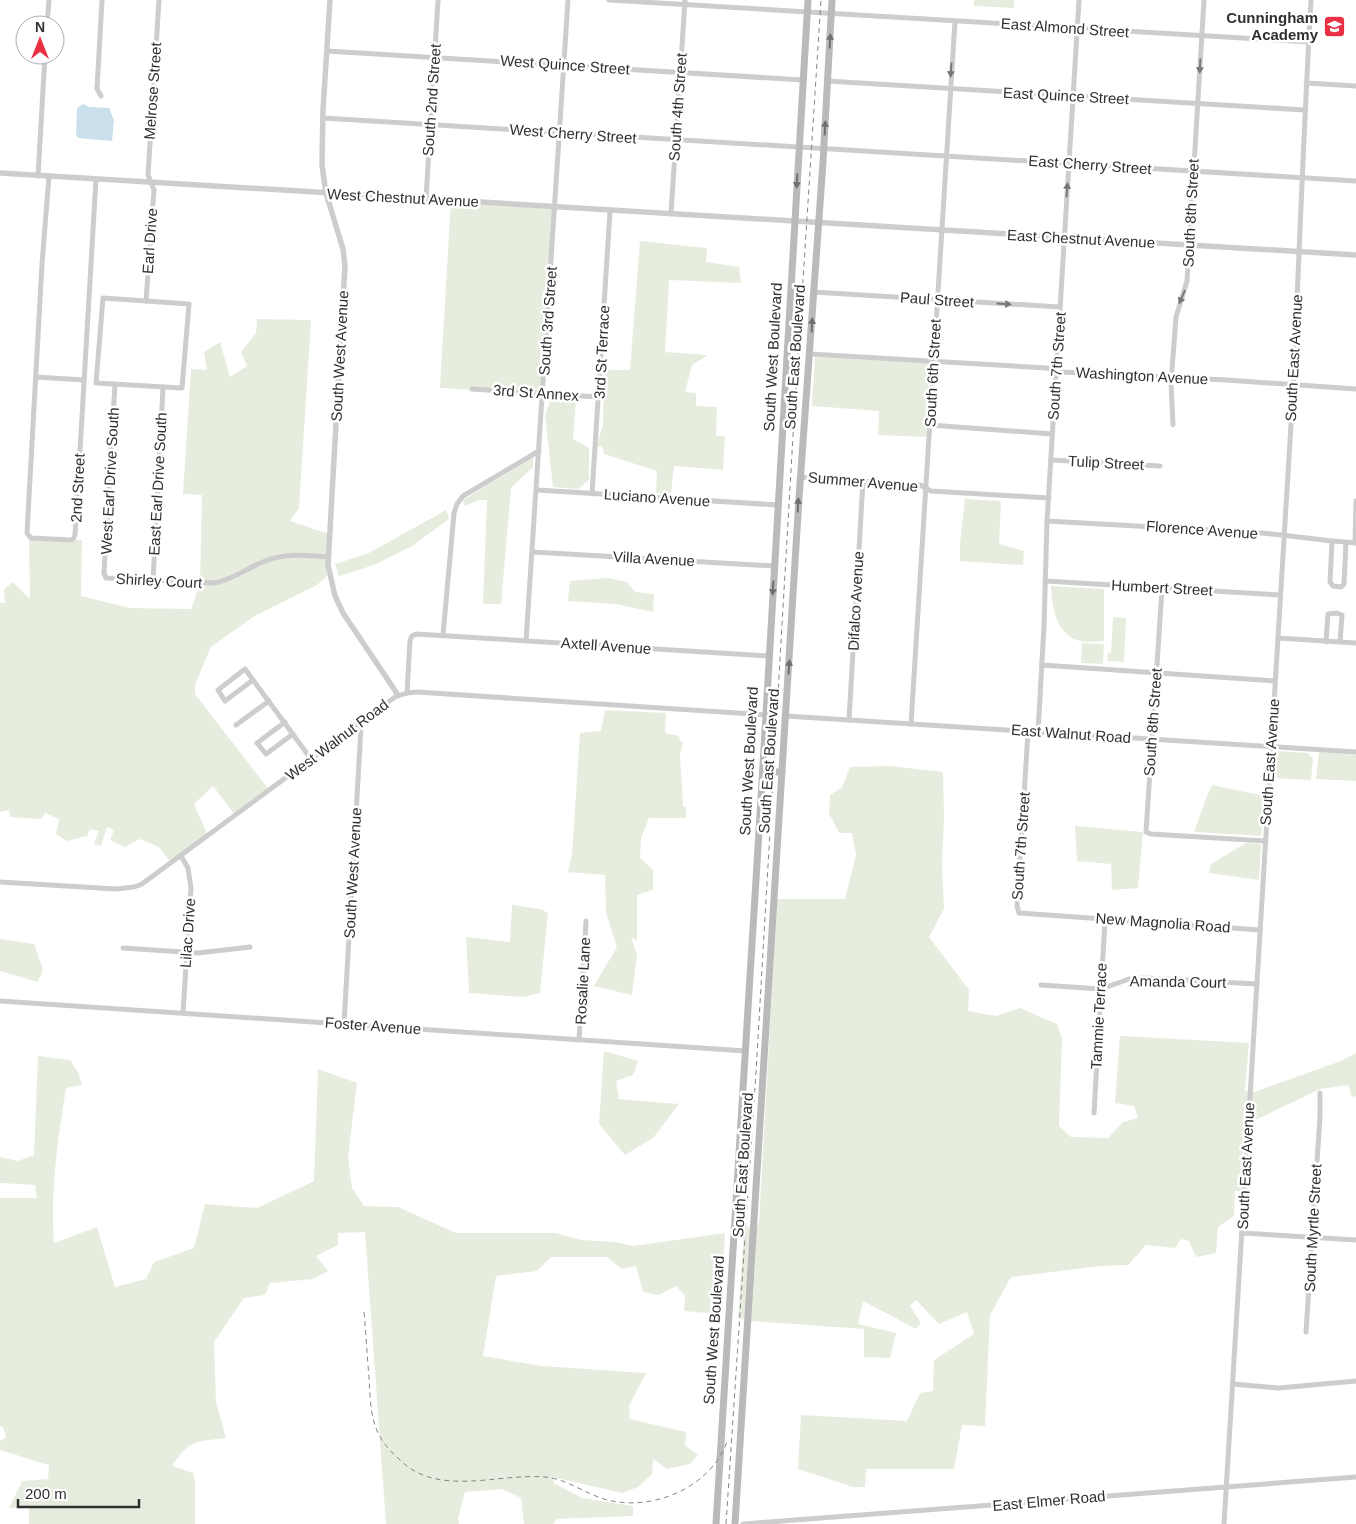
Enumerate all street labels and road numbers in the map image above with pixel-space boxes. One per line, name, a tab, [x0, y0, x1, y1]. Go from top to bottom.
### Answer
street label: East Almond Street	[1000, 15, 1130, 41]
street label: Melrose Street	[141, 41, 164, 140]
street label: South 2nd Street	[419, 42, 444, 157]
street label: West Quince Street	[500, 51, 631, 78]
street label: South 4th Street	[665, 51, 690, 162]
street label: East Quince Street	[1003, 84, 1130, 107]
street label: West Cherry Street	[509, 121, 638, 146]
street label: East Cherry Street	[1028, 152, 1153, 177]
street label: South 8th Street	[1179, 158, 1202, 268]
street label: West Chestnut Avenue	[327, 185, 479, 210]
street label: Earl Drive	[139, 208, 160, 274]
street label: East Chestnut Avenue	[1007, 226, 1155, 251]
street label: South 3rd Street	[535, 265, 560, 376]
street label: South West Boulevard	[760, 282, 785, 432]
street label: South East Boulevard	[781, 284, 808, 430]
street label: Paul Street	[899, 288, 975, 311]
street label: South West Avenue	[328, 290, 351, 422]
street label: South East Avenue	[1282, 294, 1305, 422]
street label: 3rd St Terrace	[591, 305, 612, 399]
street label: South 7th Street	[1044, 310, 1069, 421]
street label: South 6th Street	[921, 318, 944, 428]
street label: Washington Avenue	[1075, 364, 1209, 387]
street label: 3rd St Annex	[493, 381, 580, 404]
street label: West Earl Drive South	[97, 407, 122, 555]
street label: East Earl Drive South	[145, 412, 170, 556]
street label: 2nd Street	[67, 452, 88, 523]
street label: Tulip Street	[1068, 452, 1145, 473]
street label: Summer Avenue	[807, 468, 919, 495]
street label: Luciano Avenue	[603, 485, 711, 510]
street label: Florence Avenue	[1145, 517, 1259, 542]
street label: Villa Avenue	[613, 548, 695, 569]
street label: Difalco Avenue	[844, 551, 867, 651]
street label: Shirley Court	[115, 570, 204, 591]
street label: Humbert Street	[1111, 576, 1214, 599]
street label: Axtell Avenue	[560, 634, 652, 657]
street label: South 8th Street	[1140, 666, 1165, 777]
street label: South West Boulevard	[736, 686, 761, 836]
street label: South East Boulevard	[755, 688, 782, 834]
street label: West Walnut Road	[282, 695, 391, 784]
street label: South East Avenue	[1257, 698, 1282, 826]
street label: East Walnut Road	[1010, 721, 1132, 746]
street label: South 7th Street	[1008, 790, 1033, 901]
street label: South West Avenue	[341, 807, 364, 939]
street label: Lilac Drive	[177, 897, 198, 968]
street label: New Magnolia Road	[1095, 909, 1231, 936]
street label: Rosalie Lane	[572, 937, 593, 1025]
street label: Tammie Terrace	[1087, 962, 1110, 1070]
street label: Amanda Court	[1130, 972, 1227, 991]
street label: Foster Avenue	[324, 1014, 422, 1037]
street label: South East Boulevard	[729, 1092, 756, 1238]
street label: South East Avenue	[1234, 1102, 1257, 1230]
street label: South Myrtle Street	[1301, 1163, 1324, 1293]
street label: South West Boulevard	[700, 1255, 727, 1405]
street label: East Elmer Road	[992, 1487, 1106, 1514]

